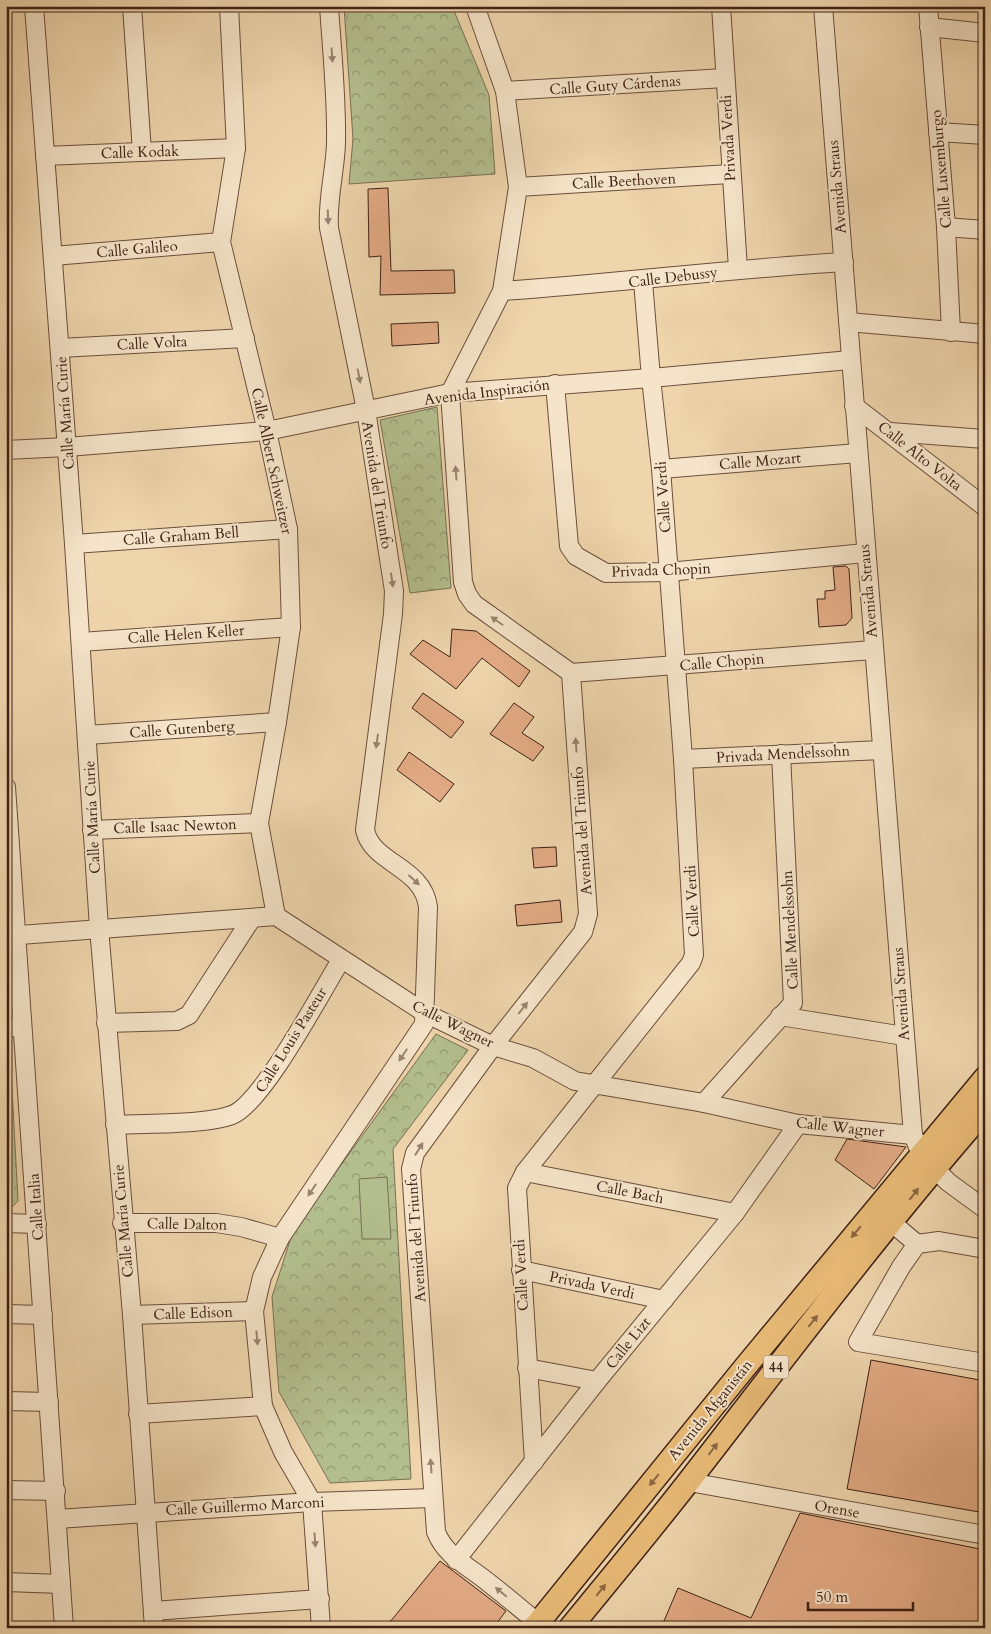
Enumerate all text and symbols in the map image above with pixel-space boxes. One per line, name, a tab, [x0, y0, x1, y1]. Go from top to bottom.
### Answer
one-way arrow	[329, 47, 337, 63]
street label: Calle Guty Cárdenas	[549, 70, 681, 100]
street label: Privada Verdi	[716, 94, 740, 182]
street label: Calle Luxemburgo	[926, 109, 956, 229]
street label: Avenida Straus	[823, 139, 851, 235]
street label: Calle Kodak	[101, 141, 179, 163]
street label: Calle Beethoven	[571, 168, 677, 194]
one-way arrow	[325, 209, 333, 225]
street label: Calle Galileo	[96, 235, 178, 263]
street label: Calle Debussy	[627, 262, 719, 292]
street label: Calle Volta	[116, 331, 188, 355]
street label: Calle María Curie	[51, 356, 79, 470]
one-way arrow	[355, 369, 363, 384]
street label: Avenida Inspiración	[423, 374, 552, 410]
street label: Calle Albert Schweitzer	[247, 386, 297, 537]
street label: Calle Alto Volta	[874, 417, 967, 496]
street label: Avenida del Triunfo	[357, 420, 397, 550]
street label: Calle Mozart	[718, 447, 802, 475]
street label: Calle Verdi	[651, 460, 675, 534]
one-way arrow	[451, 465, 459, 481]
street label: Calle Graham Bell	[122, 522, 240, 550]
street label: Avenida Straus	[854, 543, 882, 639]
street label: Privada Chopin	[611, 558, 712, 582]
one-way arrow	[388, 572, 396, 588]
one-way arrow	[491, 616, 504, 626]
street label: Calle Helen Keller	[127, 620, 246, 648]
street label: Calle Chopin	[679, 648, 766, 676]
street label: Calle Gutenberg	[129, 715, 236, 743]
one-way arrow	[372, 733, 380, 749]
one-way arrow	[572, 737, 580, 753]
street label: Privada Mendelssohn	[716, 740, 851, 767]
street label: Calle María Curie	[79, 760, 105, 874]
street label: Avenida del Triunfo	[568, 766, 596, 896]
street label: Calle Isaac Newton	[113, 814, 237, 838]
street label: Calle Verdi	[680, 865, 704, 937]
street label: Calle Mendelssohn	[777, 869, 803, 990]
one-way arrow	[408, 874, 420, 886]
street label: Avenida Straus	[888, 947, 914, 1041]
street label: Calle Louis Pasteur	[251, 983, 332, 1096]
street label: Calle Wagner	[409, 996, 498, 1053]
one-way arrow	[517, 1002, 528, 1015]
one-way arrow	[398, 1049, 408, 1062]
street label: Calle Wagner	[795, 1112, 886, 1142]
one-way arrow	[414, 1142, 423, 1155]
street label: Calle María Curie	[108, 1163, 138, 1278]
street label: Calle Italia	[24, 1172, 48, 1241]
street label: Avenida del Triunfo	[402, 1173, 430, 1303]
street label: Calle Bach	[595, 1176, 666, 1208]
one-way arrow	[307, 1184, 317, 1197]
one-way arrow	[908, 1188, 919, 1201]
street label: Calle Dalton	[147, 1213, 228, 1235]
one-way arrow	[851, 1225, 862, 1238]
street label: Calle Verdi	[509, 1239, 533, 1311]
street label: Privada Verdi	[548, 1266, 636, 1304]
street label: Calle Edison	[153, 1302, 234, 1324]
street label: Calle Lizt	[601, 1313, 655, 1373]
one-way arrow	[807, 1315, 818, 1328]
one-way arrow	[253, 1330, 261, 1346]
street label: Avenida Afganistán	[663, 1355, 757, 1464]
road number: 44	[764, 1355, 788, 1378]
one-way arrow	[708, 1442, 718, 1456]
one-way arrow	[426, 1458, 434, 1474]
one-way arrow	[648, 1473, 659, 1486]
street label: Calle Guillermo Marconi	[165, 1492, 325, 1520]
street label: Orense	[813, 1495, 861, 1523]
one-way arrow	[312, 1533, 320, 1549]
scale bar	[808, 1579, 914, 1611]
one-way arrow	[595, 1584, 606, 1597]
one-way arrow	[494, 1587, 507, 1598]
text: 50 m	[816, 1587, 848, 1607]

